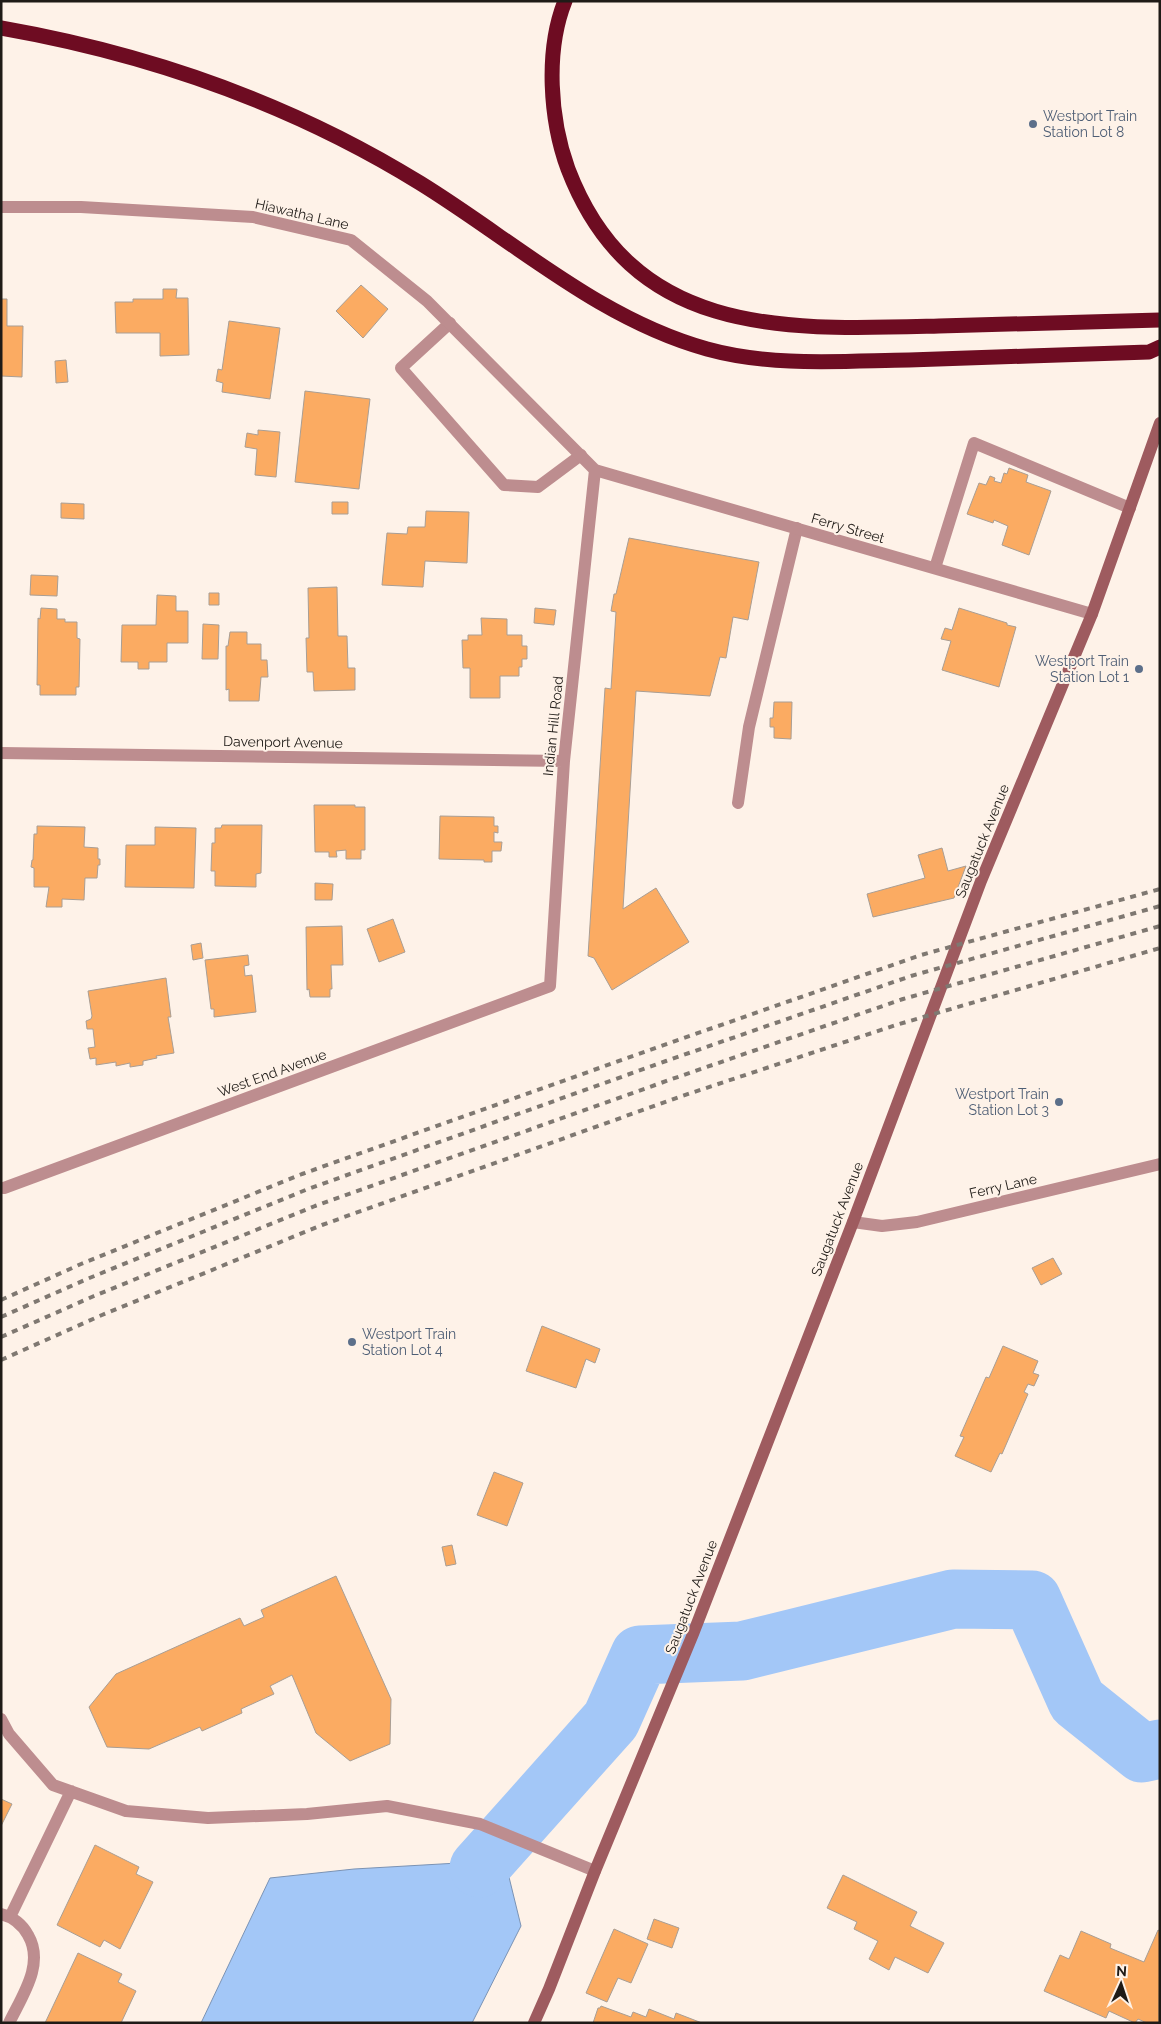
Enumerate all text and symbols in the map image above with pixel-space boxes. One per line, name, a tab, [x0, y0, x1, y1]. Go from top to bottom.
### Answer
place label: Westport Train Station Lot 8	[1043, 108, 1137, 140]
marker: Westport Train Station Lot 8	[1027, 118, 1039, 130]
street label: Hiawatha Lane	[254, 195, 350, 233]
street label: Ferry Street	[810, 510, 887, 546]
place label: Westport Train Station Lot 1	[1035, 653, 1129, 685]
marker: Westport Train Station Lot 1	[1133, 663, 1145, 675]
street label: Indian Hill Road	[540, 675, 566, 777]
street label: Davenport Avenue	[223, 733, 343, 751]
street label: Saugatuck Avenue	[952, 782, 1012, 900]
street label: West End Avenue	[215, 1046, 329, 1100]
place label: Westport Train Station Lot 3	[955, 1086, 1049, 1118]
marker: Westport Train Station Lot 3	[1053, 1096, 1065, 1108]
street label: Saugatuck Avenue	[808, 1160, 866, 1278]
street label: Ferry Lane	[968, 1170, 1038, 1202]
place label: Westport Train Station Lot 4	[362, 1326, 456, 1358]
marker: Westport Train Station Lot 4	[346, 1336, 358, 1348]
street label: Saugatuck Avenue	[662, 1538, 720, 1656]
north arrow	[1096, 1959, 1146, 2009]
text: N	[1116, 1963, 1127, 1979]

